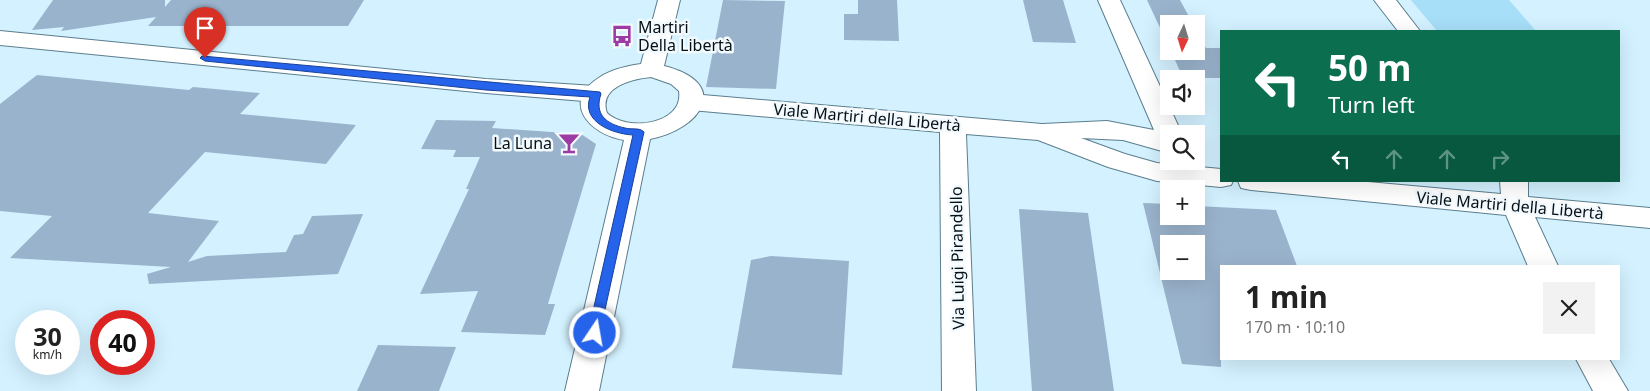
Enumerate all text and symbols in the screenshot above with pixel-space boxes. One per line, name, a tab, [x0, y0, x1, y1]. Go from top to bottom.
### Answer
pin	[184, 7, 226, 58]
icon: arrive	[191, 14, 219, 42]
north arrow	[1160, 15, 1205, 60]
map controls	[1160, 15, 1205, 280]
place label: Martiri Della Libertà	[638, 16, 733, 56]
bus stop icon: Martiri Della Libertà	[609, 23, 635, 49]
text: 50 m	[1328, 44, 1411, 91]
icon: left	[1245, 50, 1310, 115]
button: sound	[1160, 70, 1205, 115]
text: Turn left	[1328, 89, 1415, 119]
street label: Viale Martiri della Libertà	[772, 98, 962, 136]
button: search	[1160, 125, 1205, 170]
bar icon: La Luna	[556, 130, 582, 156]
place label: La Luna	[493, 132, 552, 154]
icon: left	[1327, 145, 1355, 173]
icon: ahead	[1380, 145, 1408, 173]
icon: ahead	[1433, 145, 1461, 173]
icon: right	[1486, 145, 1514, 173]
button: +	[1160, 180, 1205, 225]
street label: Via Luigi Pirandello	[945, 186, 969, 330]
street label: Viale Martiri della Libertà	[1415, 186, 1605, 224]
button: −	[1160, 235, 1205, 280]
text: 1 min	[1245, 276, 1328, 317]
button: close	[1543, 282, 1595, 334]
position arrow	[568, 306, 620, 358]
speed limit sign: 40	[90, 310, 155, 375]
text: 170 m · 10:10	[1245, 316, 1345, 338]
text: 30	[33, 319, 62, 353]
text: km/h	[33, 346, 62, 363]

